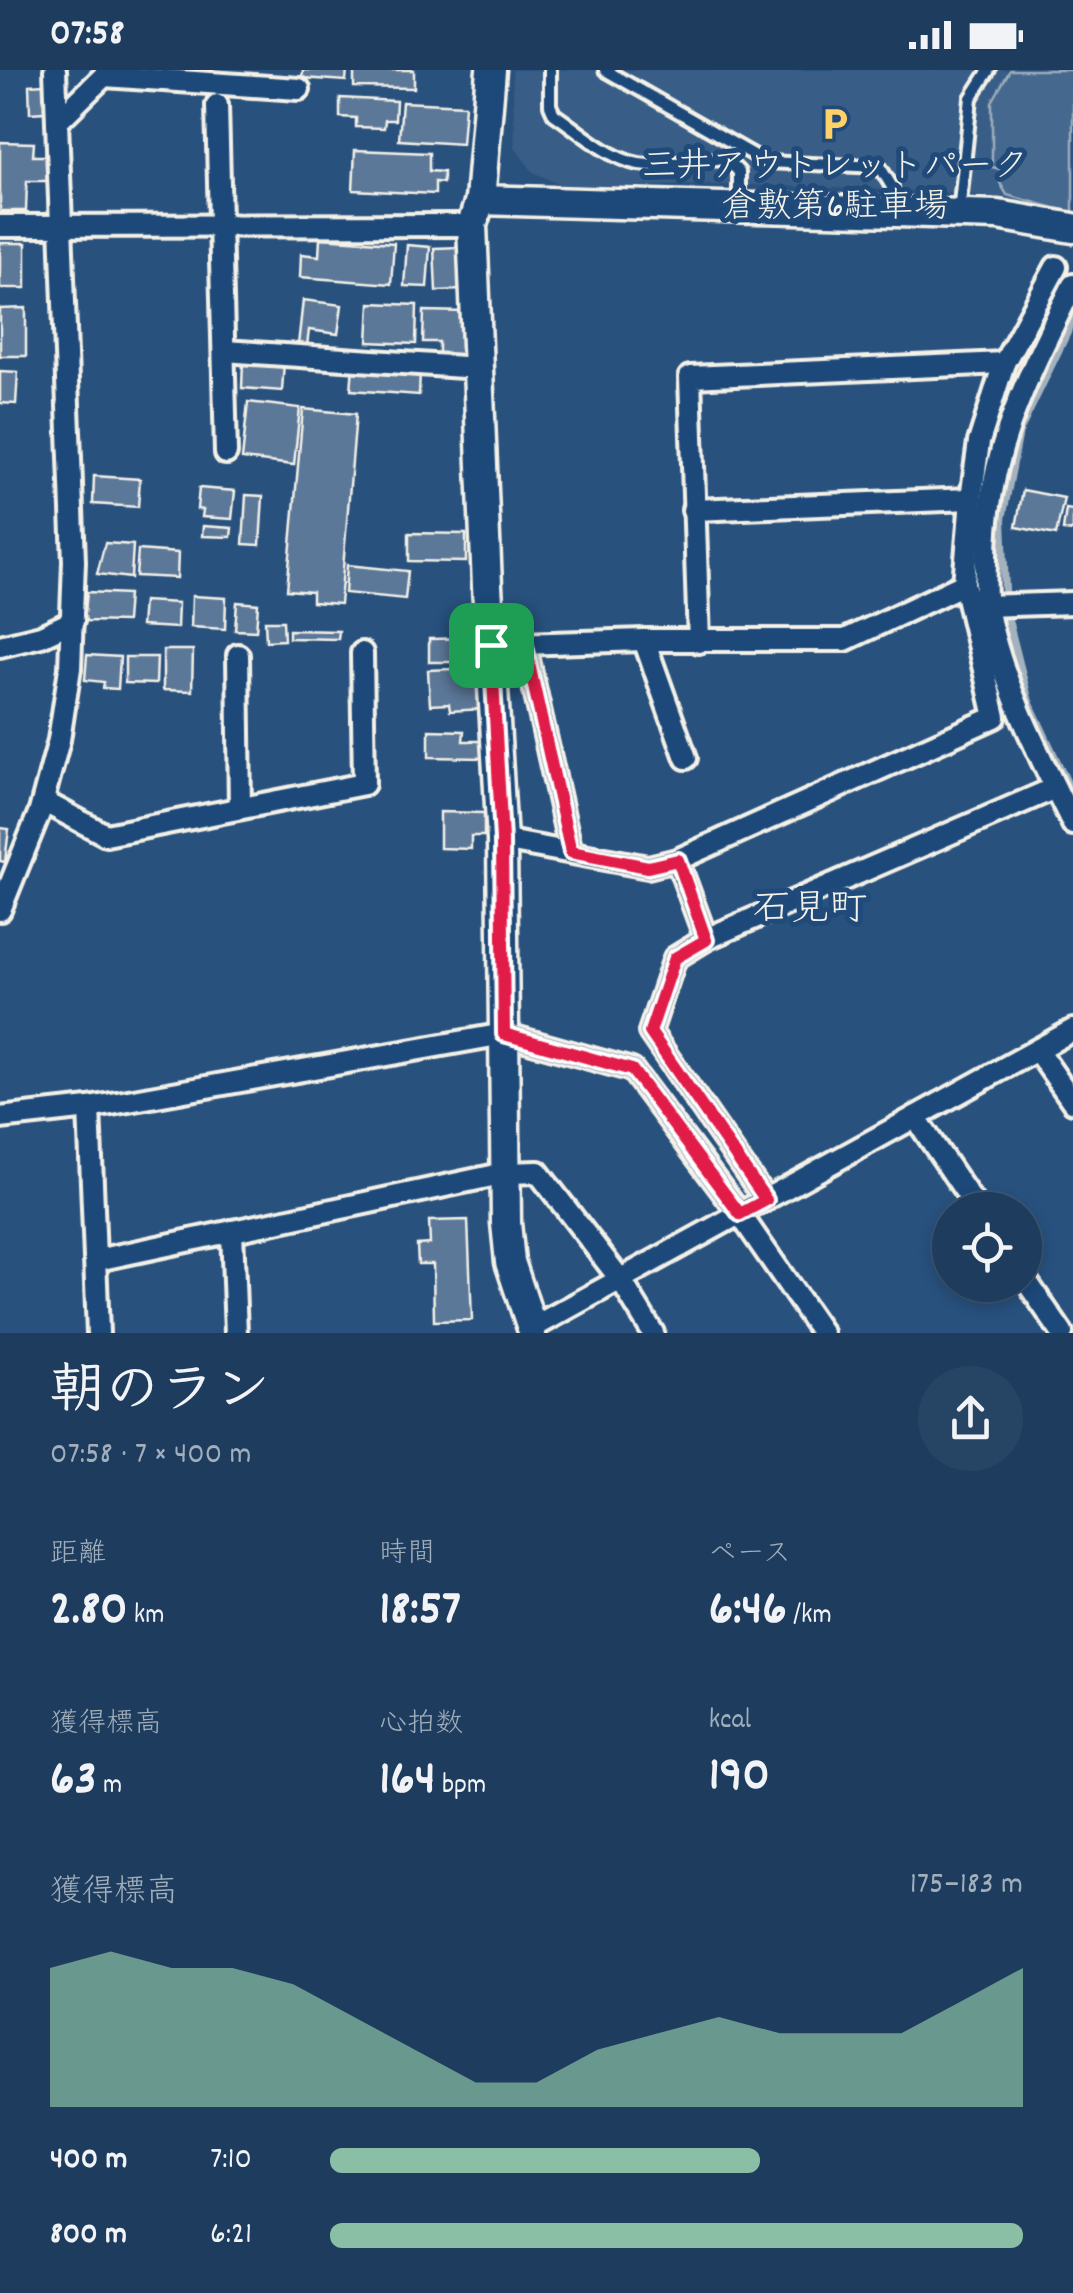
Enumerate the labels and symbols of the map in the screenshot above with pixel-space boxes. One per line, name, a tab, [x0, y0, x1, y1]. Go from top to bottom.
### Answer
parking icon: 三井アウトレットパーク 倉敷第6駐車場	[816, 105, 854, 143]
place label: 三井アウトレットパーク 倉敷第6駐車場	[642, 144, 1028, 234]
pin	[449, 603, 534, 688]
district label: 石見町	[753, 884, 867, 939]

